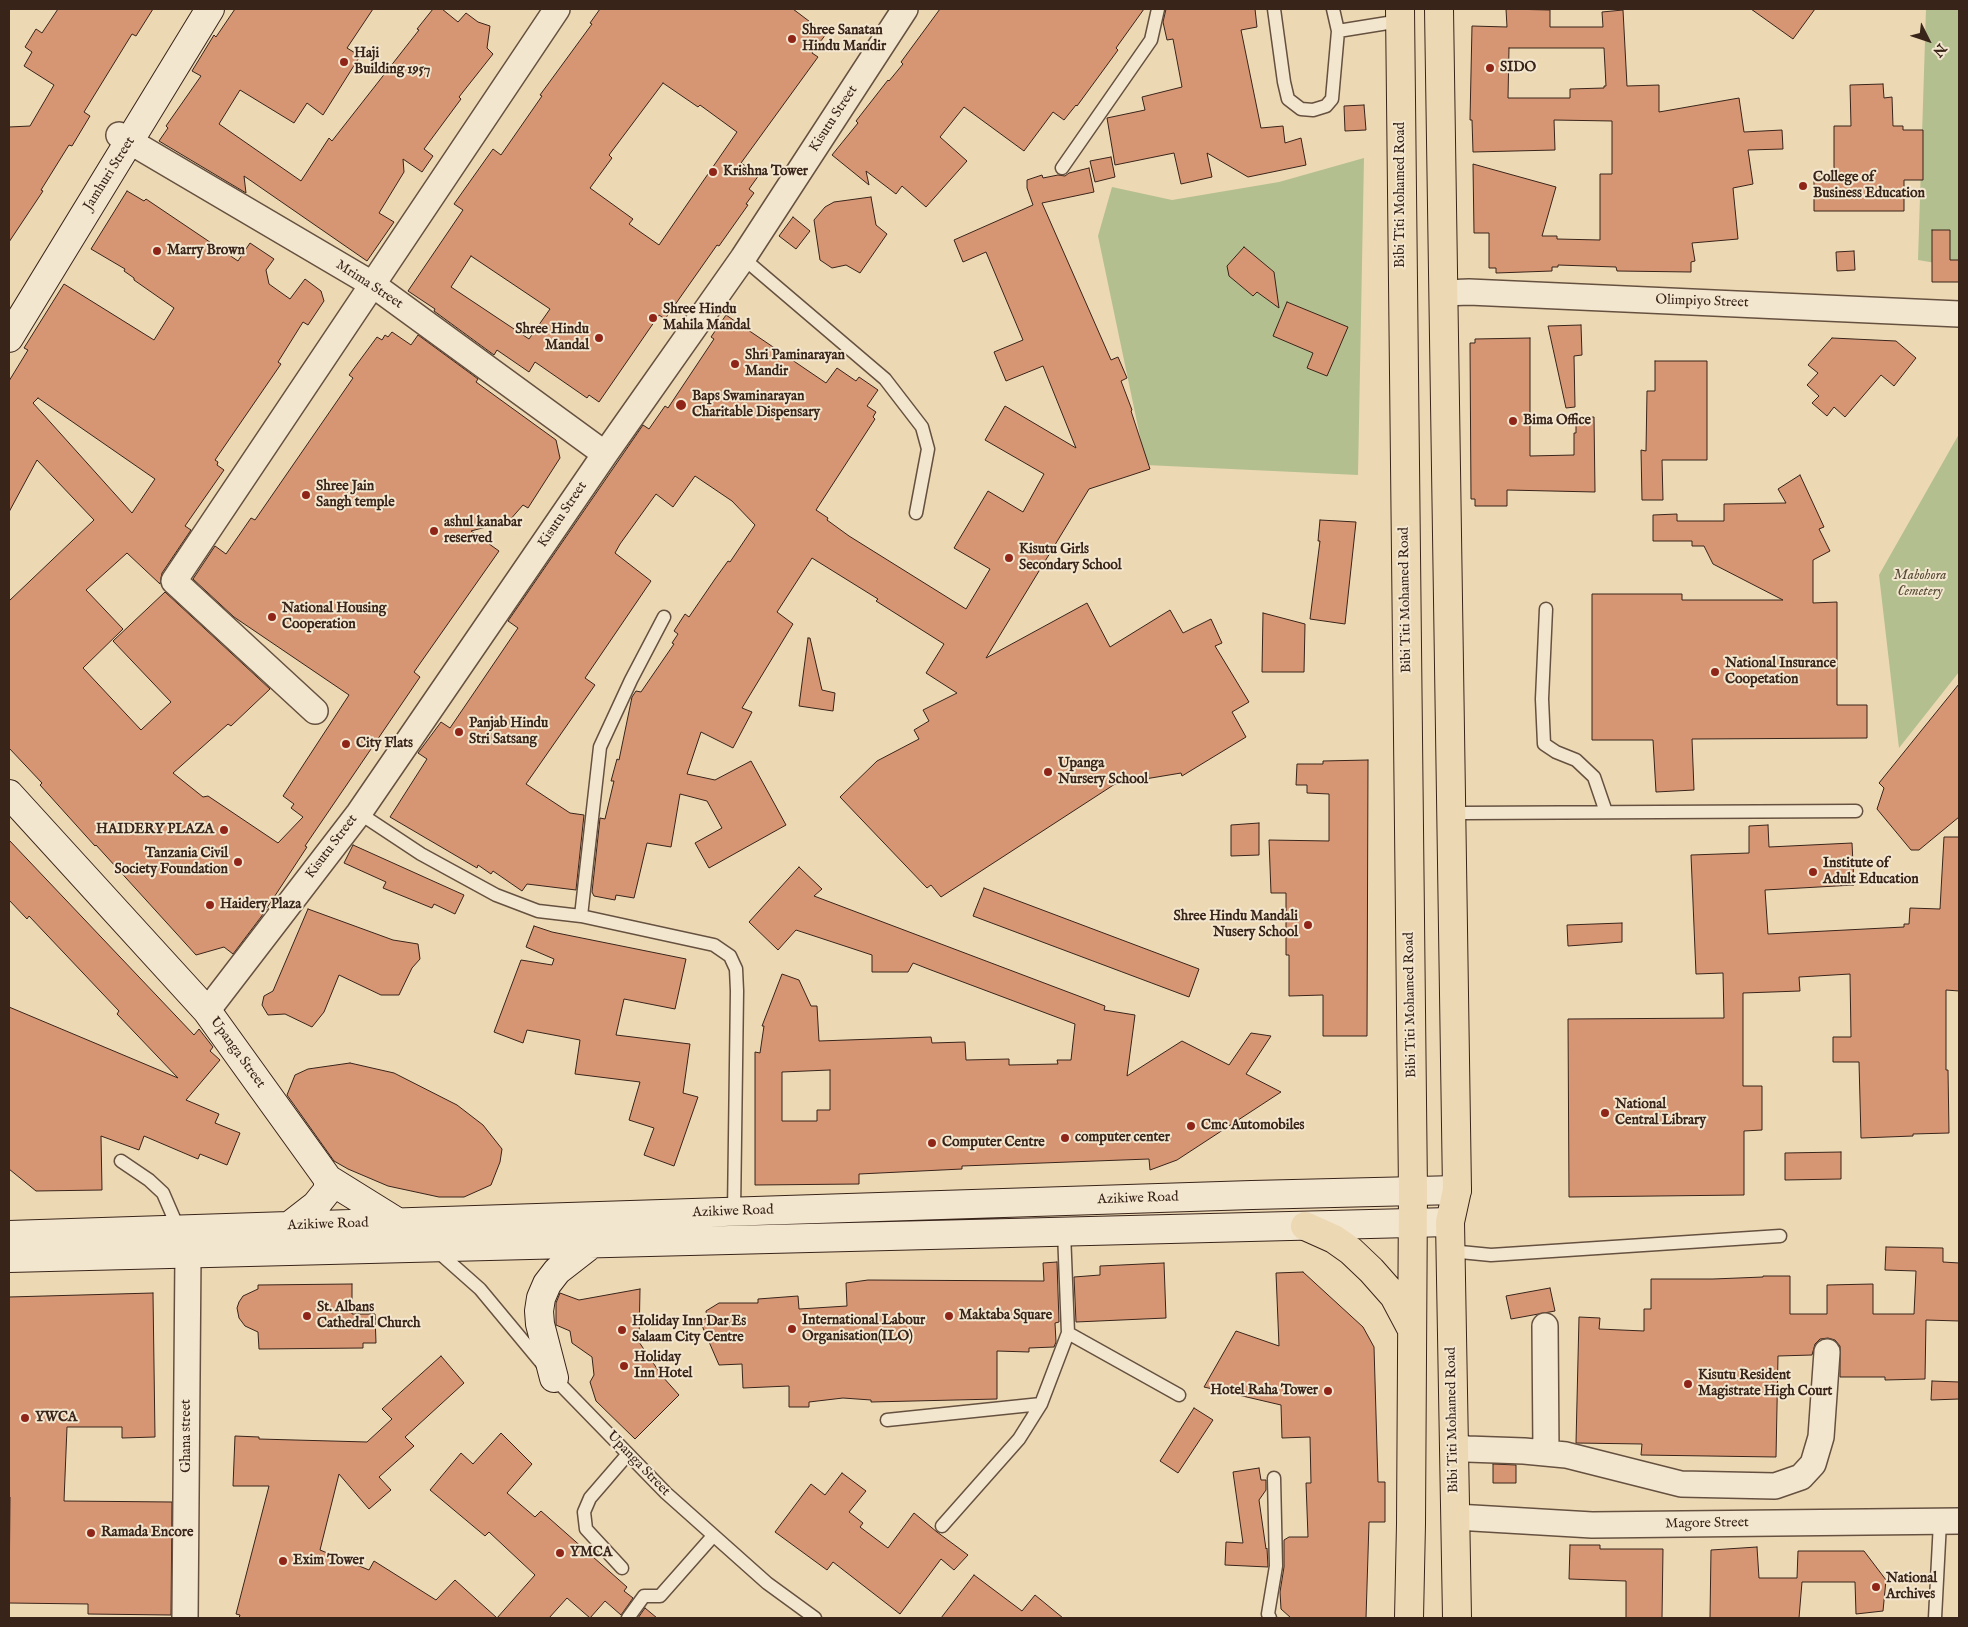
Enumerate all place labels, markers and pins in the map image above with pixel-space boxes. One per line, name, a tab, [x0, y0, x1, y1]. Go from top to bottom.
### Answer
place label: Shree Sanatan Hindu Mandir	[802, 23, 886, 56]
marker: Shree Sanatan Hindu Mandir	[786, 33, 798, 45]
place label: Haji Building 1957	[354, 46, 430, 78]
marker: Haji Building 1957	[338, 56, 350, 68]
place label: SIDO	[1500, 60, 1536, 76]
marker: SIDO	[1484, 62, 1496, 74]
place label: Krishna Tower	[723, 164, 808, 180]
marker: Krishna Tower	[707, 166, 719, 178]
place label: College of Business Education	[1813, 170, 1925, 202]
marker: College of Business Education	[1797, 180, 1809, 192]
place label: Marry Brown	[167, 243, 245, 259]
marker: Marry Brown	[151, 245, 163, 257]
place label: Shree Hindu Mahila Mandal	[663, 302, 750, 334]
marker: Shree Hindu Mahila Mandal	[647, 312, 659, 324]
place label: Shree Hindu Mandal	[515, 322, 589, 354]
marker: Shree Hindu Mandal	[593, 332, 605, 344]
place label: Shri Paminarayan Mandir	[745, 348, 845, 381]
marker: Shri Paminarayan Mandir	[729, 358, 741, 370]
place label: Baps Swaminarayan Charitable Dispensary	[692, 389, 820, 422]
marker: Baps Swaminarayan Charitable Dispensary	[674, 398, 688, 412]
place label: Bima Office	[1523, 413, 1591, 429]
marker: Bima Office	[1507, 415, 1519, 427]
place label: Shree Jain Sangh temple	[316, 479, 395, 512]
marker: Shree Jain Sangh temple	[300, 489, 312, 501]
place label: ashul kanabar reserved	[444, 515, 522, 548]
marker: ashul kanabar reserved	[428, 525, 440, 537]
place label: Kisutu Girls Secondary School	[1019, 542, 1122, 574]
marker: Kisutu Girls Secondary School	[1003, 552, 1015, 564]
place label: National Housing Cooperation	[282, 601, 386, 634]
marker: National Housing Cooperation	[266, 611, 278, 623]
place label: National Insurance Coopetation	[1725, 656, 1836, 689]
marker: National Insurance Coopetation	[1709, 666, 1721, 678]
place label: Panjab Hindu Stri Satsang	[469, 716, 548, 749]
marker: Panjab Hindu Stri Satsang	[453, 726, 465, 738]
place label: City Flats	[356, 736, 413, 752]
marker: City Flats	[340, 738, 352, 750]
place label: Upanga Nursery School	[1058, 756, 1148, 789]
marker: Upanga Nursery School	[1042, 766, 1054, 778]
place label: HAIDERY PLAZA	[96, 822, 214, 838]
marker: HAIDERY PLAZA	[218, 824, 230, 836]
place label: Tanzania Civil Society Foundation	[114, 846, 228, 879]
marker: Tanzania Civil Society Foundation	[232, 856, 244, 868]
place label: Institute of Adult Education	[1823, 856, 1919, 889]
marker: Institute of Adult Education	[1807, 866, 1819, 878]
place label: Haidery Plaza	[220, 897, 301, 913]
marker: Haidery Plaza	[204, 899, 216, 911]
place label: Shree Hindu Mandali Nusery School	[1174, 909, 1298, 942]
marker: Shree Hindu Mandali Nusery School	[1302, 919, 1314, 931]
place label: National Central Library	[1615, 1097, 1706, 1130]
marker: National Central Library	[1599, 1107, 1611, 1119]
place label: Cmc Automobiles	[1201, 1118, 1305, 1134]
marker: Cmc Automobiles	[1185, 1120, 1197, 1132]
place label: computer center	[1075, 1130, 1170, 1146]
marker: computer center	[1059, 1132, 1071, 1144]
place label: Computer Centre	[942, 1135, 1045, 1151]
marker: Computer Centre	[926, 1137, 938, 1149]
place label: St. Albans Cathedral Church	[317, 1300, 420, 1332]
place label: Maktaba Square	[959, 1308, 1052, 1324]
marker: St. Albans Cathedral Church	[301, 1310, 313, 1322]
marker: Maktaba Square	[943, 1310, 955, 1322]
place label: International Labour Organisation(ILO)	[802, 1313, 925, 1345]
place label: Holiday Inn Dar Es Salaam City Centre	[632, 1314, 746, 1346]
marker: International Labour Organisation(ILO)	[786, 1323, 798, 1335]
marker: Holiday Inn Dar Es Salaam City Centre	[616, 1324, 628, 1336]
place label: Holiday Inn Hotel	[634, 1350, 692, 1382]
marker: Holiday Inn Hotel	[618, 1360, 630, 1372]
place label: Kisutu Resident Magistrate High Court	[1698, 1368, 1832, 1400]
marker: Kisutu Resident Magistrate High Court	[1682, 1378, 1694, 1390]
place label: Hotel Raha Tower	[1210, 1383, 1318, 1399]
marker: Hotel Raha Tower	[1322, 1385, 1334, 1397]
place label: YWCA	[35, 1410, 77, 1426]
marker: YWCA	[19, 1412, 31, 1424]
place label: Ramada Encore	[101, 1525, 193, 1541]
marker: Ramada Encore	[85, 1527, 97, 1539]
place label: YMCA	[570, 1545, 612, 1561]
marker: YMCA	[554, 1547, 566, 1559]
place label: Exim Tower	[293, 1553, 364, 1569]
marker: Exim Tower	[277, 1555, 289, 1567]
place label: National Archives	[1886, 1571, 1937, 1604]
marker: National Archives	[1870, 1581, 1882, 1593]

